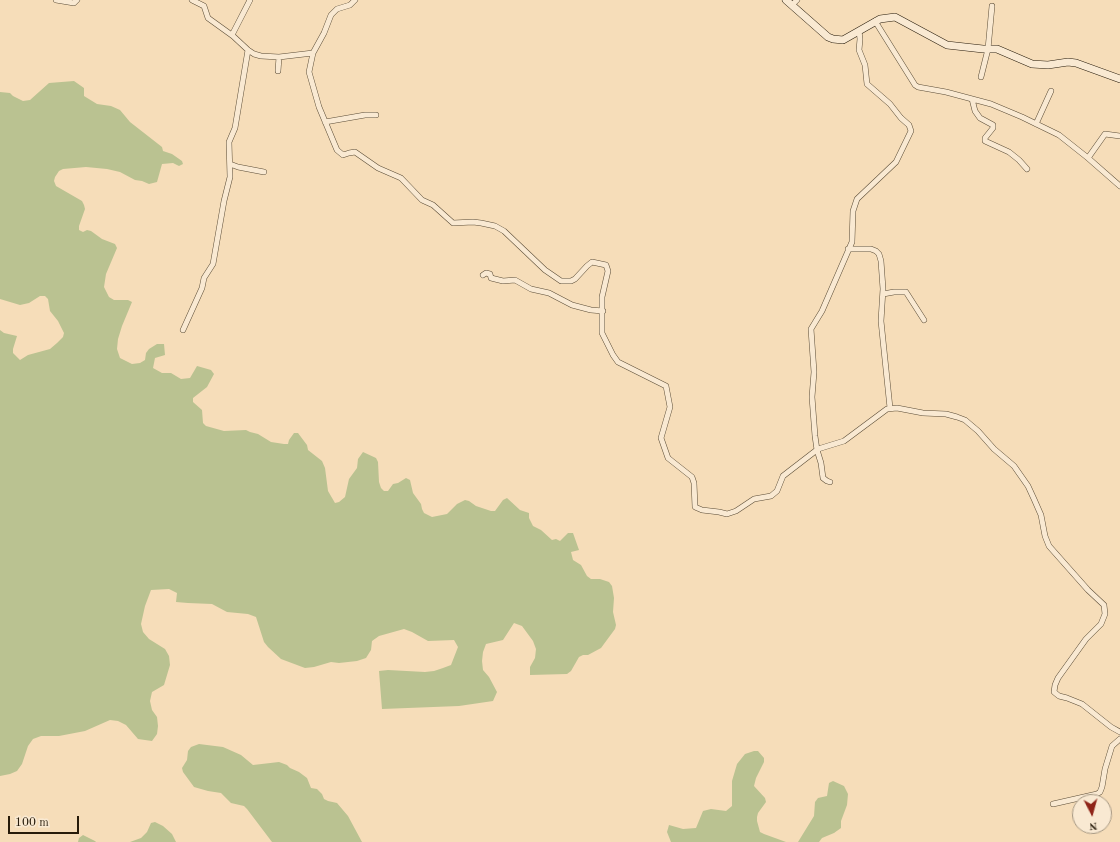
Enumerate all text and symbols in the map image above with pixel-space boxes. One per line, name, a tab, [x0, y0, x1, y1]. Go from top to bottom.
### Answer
north arrow	[1072, 794, 1112, 834]
scale bar	[10, 808, 81, 834]
text: 100 m	[15, 817, 49, 829]
text: N	[1088, 820, 1098, 831]

